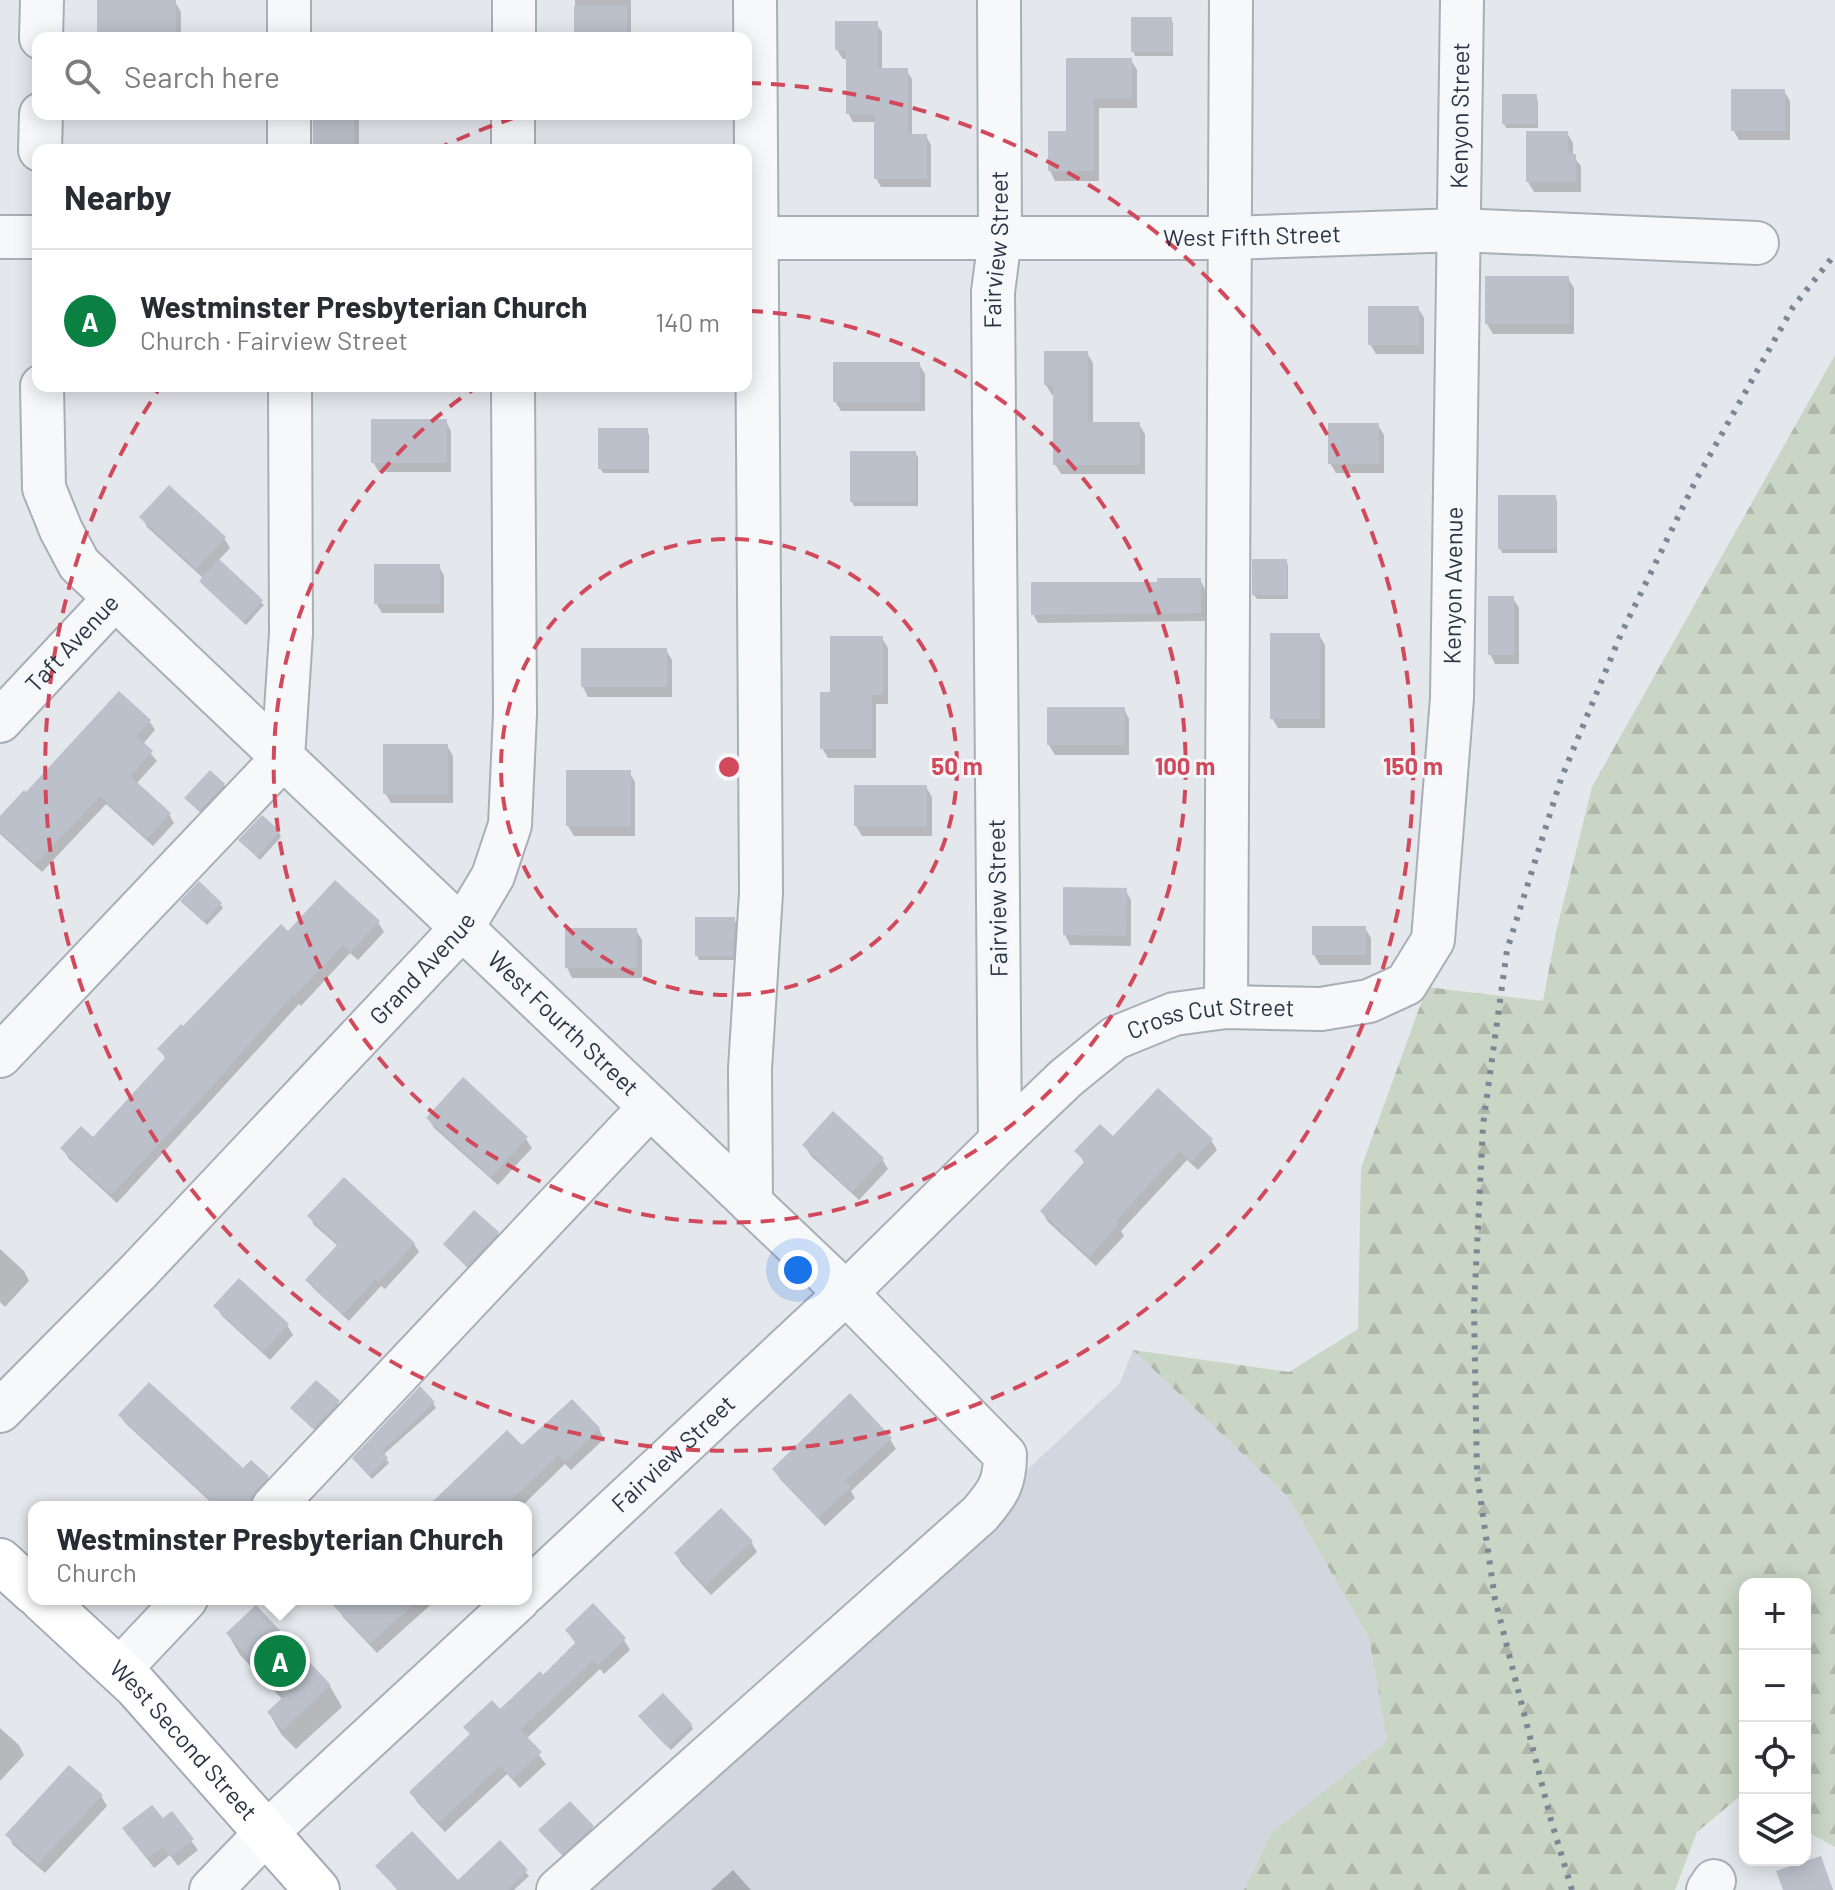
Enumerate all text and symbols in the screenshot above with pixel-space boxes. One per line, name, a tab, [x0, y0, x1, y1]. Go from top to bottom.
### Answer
search box	[32, 32, 752, 120]
street label: Kenyon Street	[1443, 42, 1474, 189]
icon: search	[60, 54, 104, 98]
text: Search here	[124, 58, 280, 94]
street label: Fairview Street	[977, 171, 1013, 329]
text: Nearby	[64, 176, 172, 217]
street label: West Fifth Street	[1163, 218, 1341, 251]
text: Westminster Presbyterian Church	[140, 288, 588, 324]
text: A	[81, 306, 99, 337]
text: 140 m	[655, 306, 720, 337]
text: Church · Fairview Street	[140, 324, 408, 355]
street label: Kenyon Avenue	[1436, 506, 1468, 664]
street label: Taft Avenue	[18, 587, 124, 698]
text: 50 m	[931, 751, 983, 780]
text: 100 m	[1155, 751, 1215, 780]
text: 150 m	[1383, 751, 1443, 780]
centre of rings	[715, 753, 743, 781]
street label: Fairview Street	[981, 819, 1012, 977]
street label: Grand Avenue	[363, 907, 481, 1030]
street label: West Fourth Street	[482, 944, 645, 1101]
street label: Cross Cut Street	[1122, 991, 1295, 1045]
your location	[778, 1250, 818, 1290]
street label: Fairview Street	[605, 1388, 740, 1518]
popup	[28, 1501, 532, 1605]
text: Westminster Presbyterian Church	[56, 1520, 504, 1556]
text: Church	[56, 1556, 137, 1587]
map controls	[1739, 1578, 1811, 1866]
button: +	[1739, 1578, 1811, 1650]
pin: A	[254, 1631, 306, 1691]
button: −	[1739, 1650, 1811, 1722]
street label: West Second Street	[104, 1653, 264, 1826]
button: locate	[1739, 1722, 1811, 1794]
button: layers	[1739, 1794, 1811, 1866]

